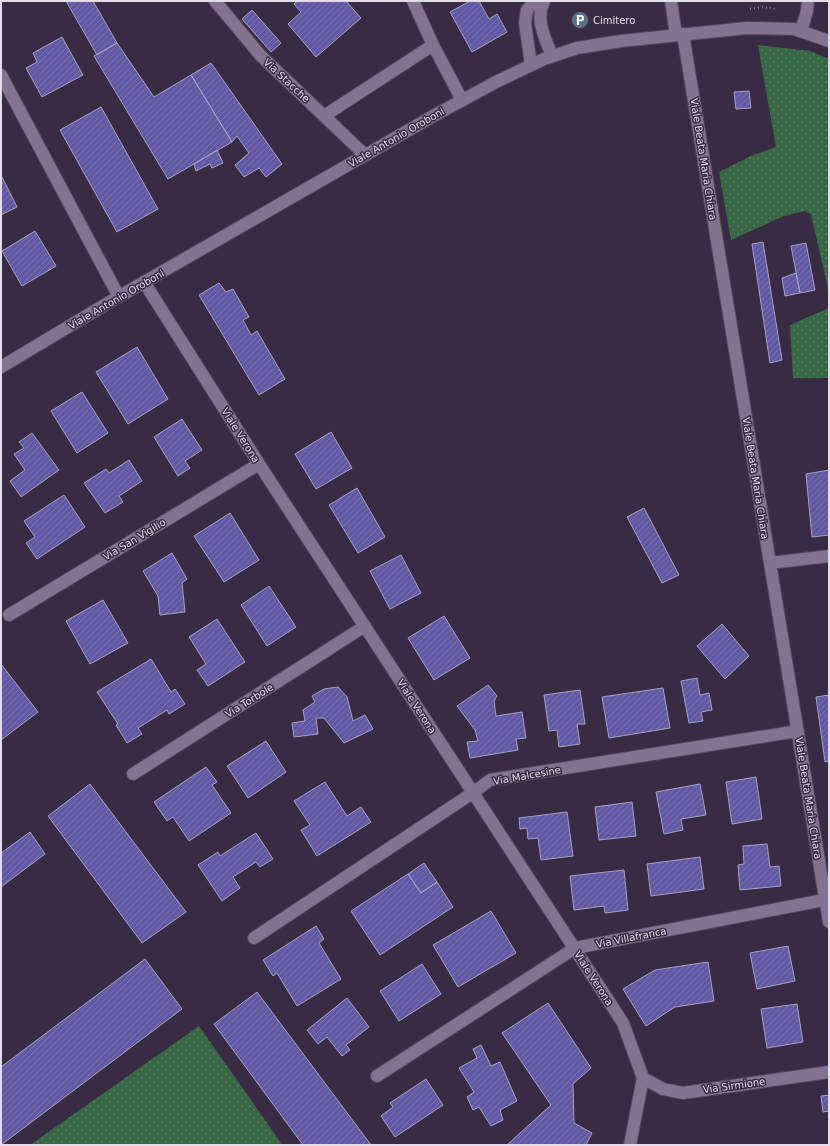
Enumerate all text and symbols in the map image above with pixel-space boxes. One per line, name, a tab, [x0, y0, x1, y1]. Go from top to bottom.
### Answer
parking icon: Cimitero	[570, 10, 590, 30]
place label: Cimitero	[593, 15, 635, 26]
street label: Via Stacche	[261, 56, 312, 104]
street label: Viale Beata Maria Chiara	[688, 97, 719, 221]
street label: Viale Antonio Oroboni	[346, 105, 446, 169]
street label: Viale Antonio Oroboni	[66, 267, 166, 331]
street label: Viale Verona	[219, 406, 262, 465]
street label: Viale Beata Maria Chiara	[740, 416, 771, 540]
street label: Via San Vigilio	[101, 516, 167, 562]
street label: Viale Verona	[395, 677, 438, 735]
street label: Via Torbole	[223, 681, 275, 720]
street label: Viale Beata Maria Chiara	[793, 736, 824, 860]
street label: Via Malcesine	[492, 764, 562, 787]
street label: Via Villafranca	[595, 925, 667, 950]
street label: Viale Verona	[572, 949, 615, 1007]
street label: Via Sirmione	[702, 1076, 766, 1095]

